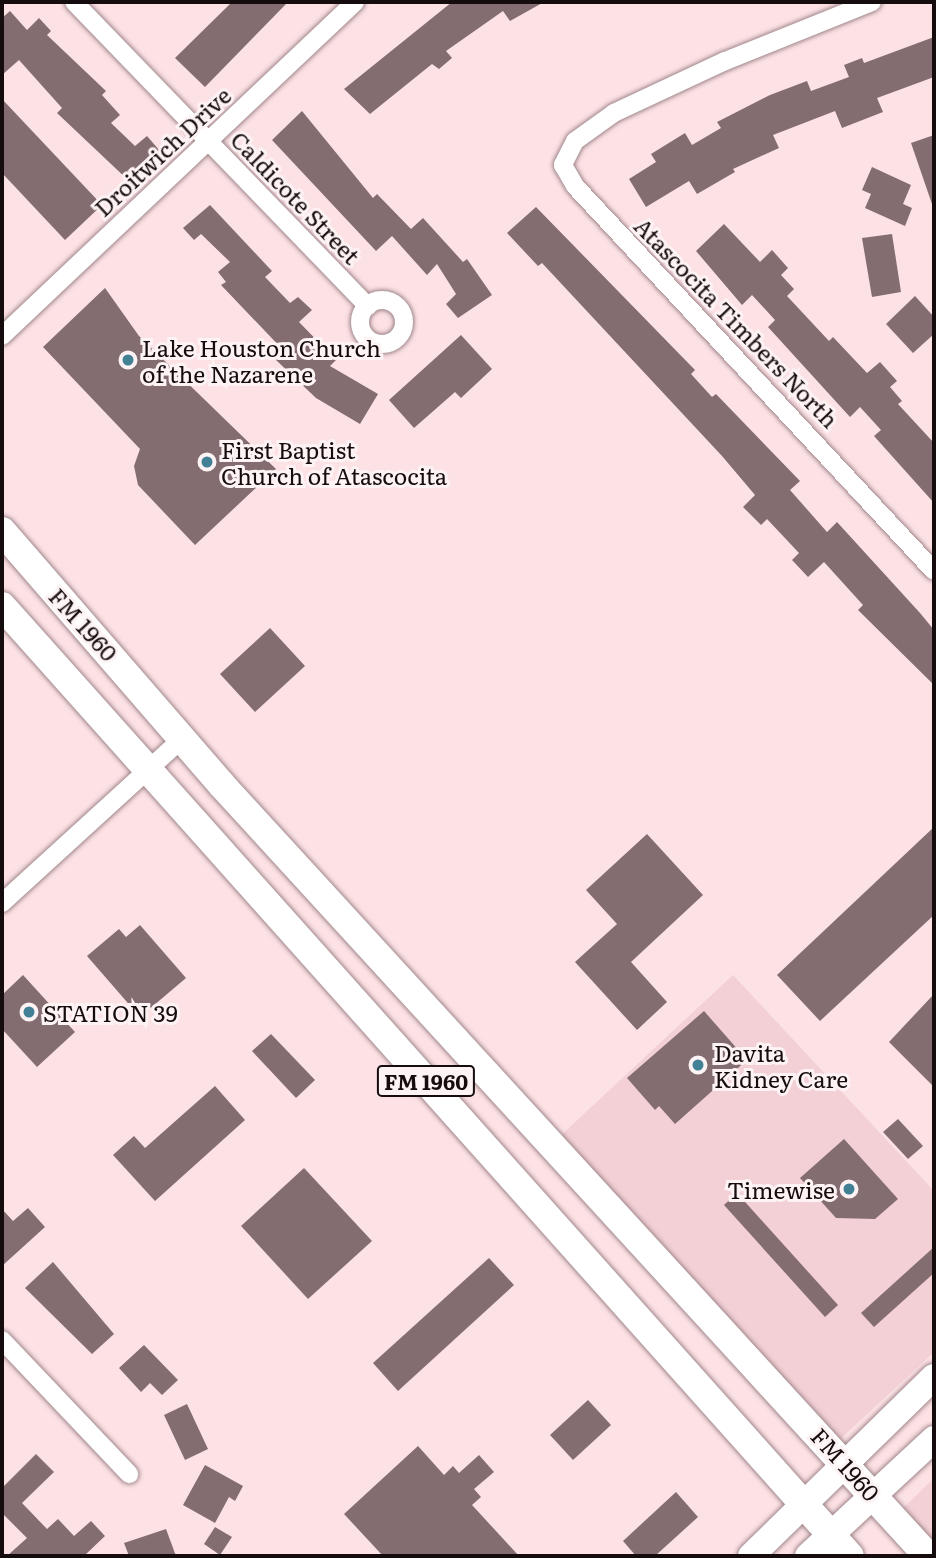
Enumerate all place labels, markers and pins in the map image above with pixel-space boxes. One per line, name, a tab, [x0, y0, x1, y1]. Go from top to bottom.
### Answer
place label: Lake Houston Church of the Nazarene	[142, 333, 381, 387]
marker: Lake Houston Church of the Nazarene	[120, 352, 136, 368]
place label: First Baptist Church of Atascocita	[221, 435, 447, 489]
marker: First Baptist Church of Atascocita	[199, 454, 215, 470]
place label: STATION 39	[43, 998, 178, 1026]
marker: STATION 39	[21, 1004, 37, 1020]
place label: Davita Kidney Care	[714, 1038, 848, 1092]
marker: Davita Kidney Care	[688, 1055, 708, 1075]
place label: Timewise	[727, 1175, 835, 1203]
marker: Timewise	[841, 1181, 857, 1197]

